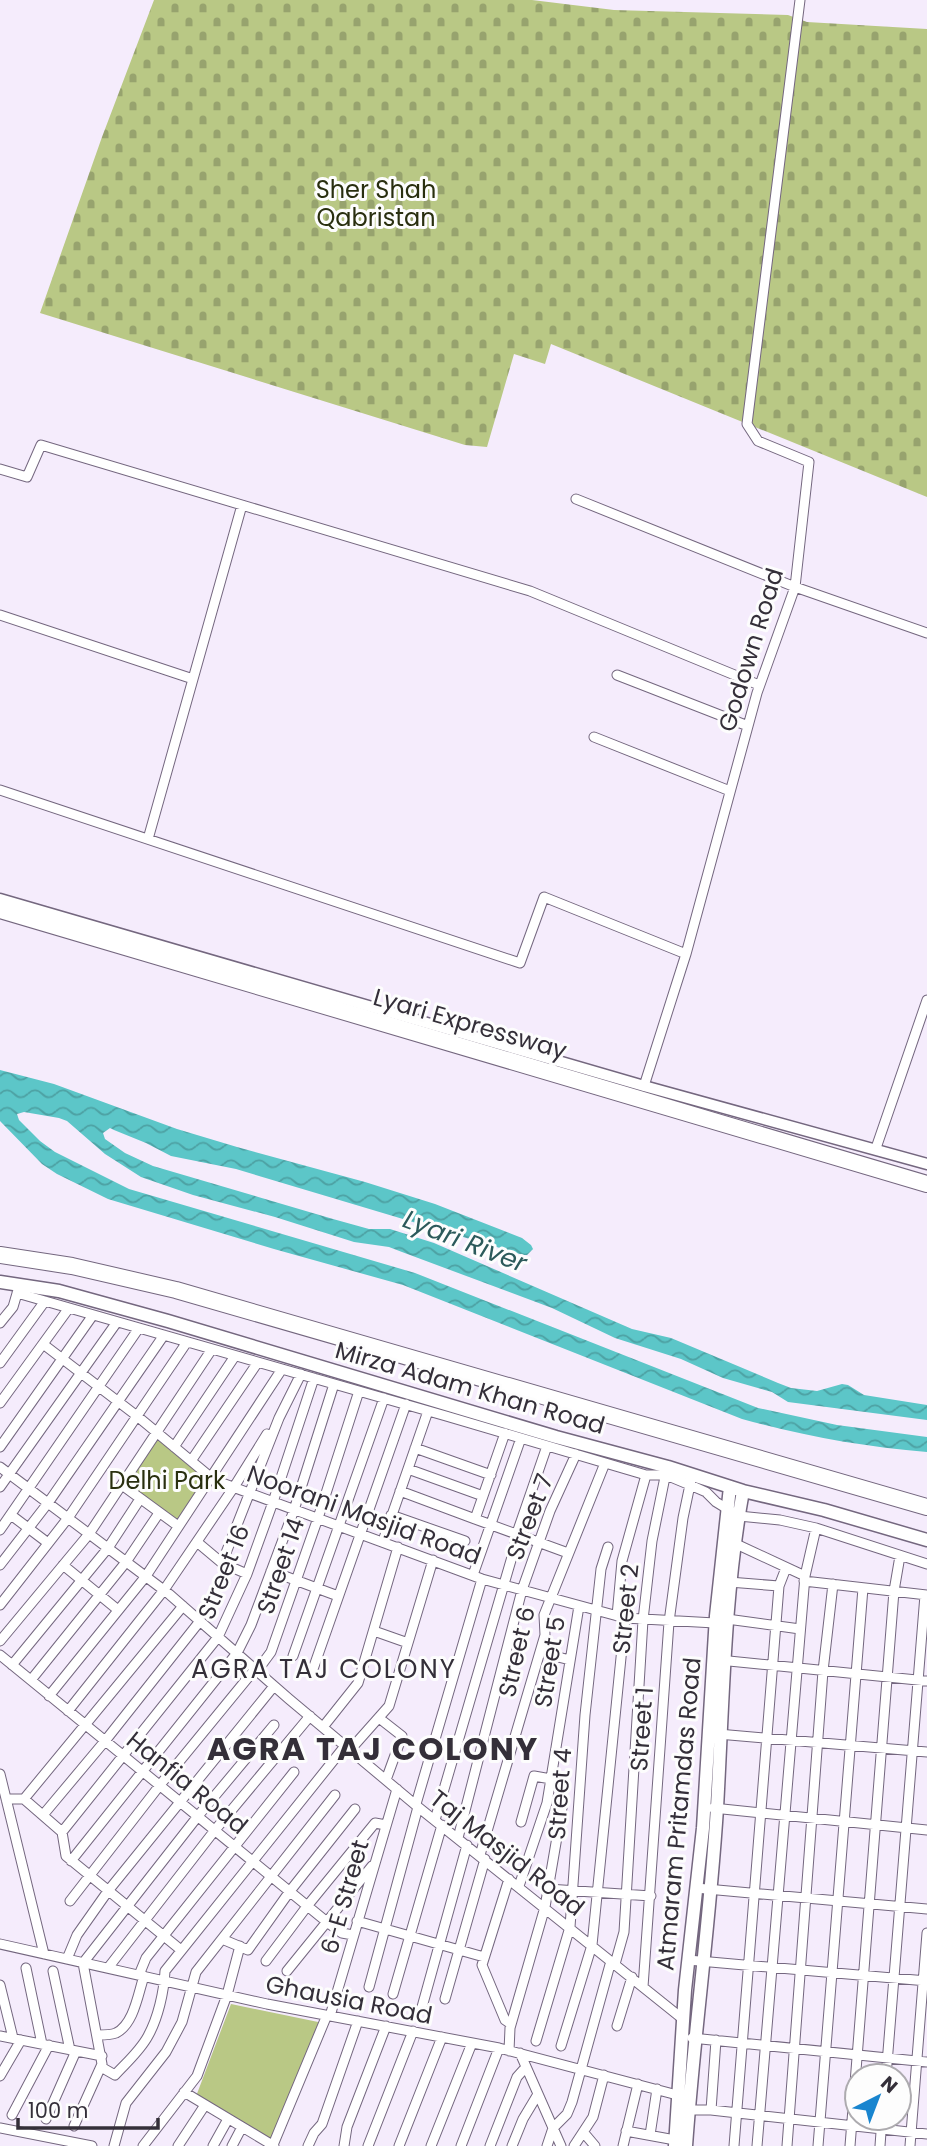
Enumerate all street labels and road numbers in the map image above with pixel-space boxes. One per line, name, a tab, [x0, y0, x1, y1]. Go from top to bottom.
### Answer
street label: Godown Road	[710, 564, 791, 736]
street label: Lyari Expressway	[370, 980, 571, 1067]
street label: Mirza Adam Khan Road	[332, 1333, 609, 1442]
street label: Noorani Masjid Road	[243, 1457, 486, 1572]
street label: Street 7	[498, 1469, 561, 1565]
street label: Street 14	[249, 1513, 312, 1618]
street label: Street 16	[190, 1519, 257, 1624]
street label: Street 2	[604, 1562, 647, 1656]
street label: Street 6	[490, 1603, 543, 1700]
street label: Street 5	[526, 1614, 573, 1710]
street label: Atmaram Pritamdas Road	[648, 1656, 709, 1972]
street label: Street 1	[622, 1686, 661, 1772]
street label: Hanfia Road	[120, 1724, 255, 1842]
street label: Street 4	[540, 1747, 579, 1841]
street label: Taj Masjid Road	[423, 1782, 591, 1923]
street label: 6-E Street	[312, 1836, 377, 1958]
street label: Ghausia Road	[263, 1967, 435, 2032]

